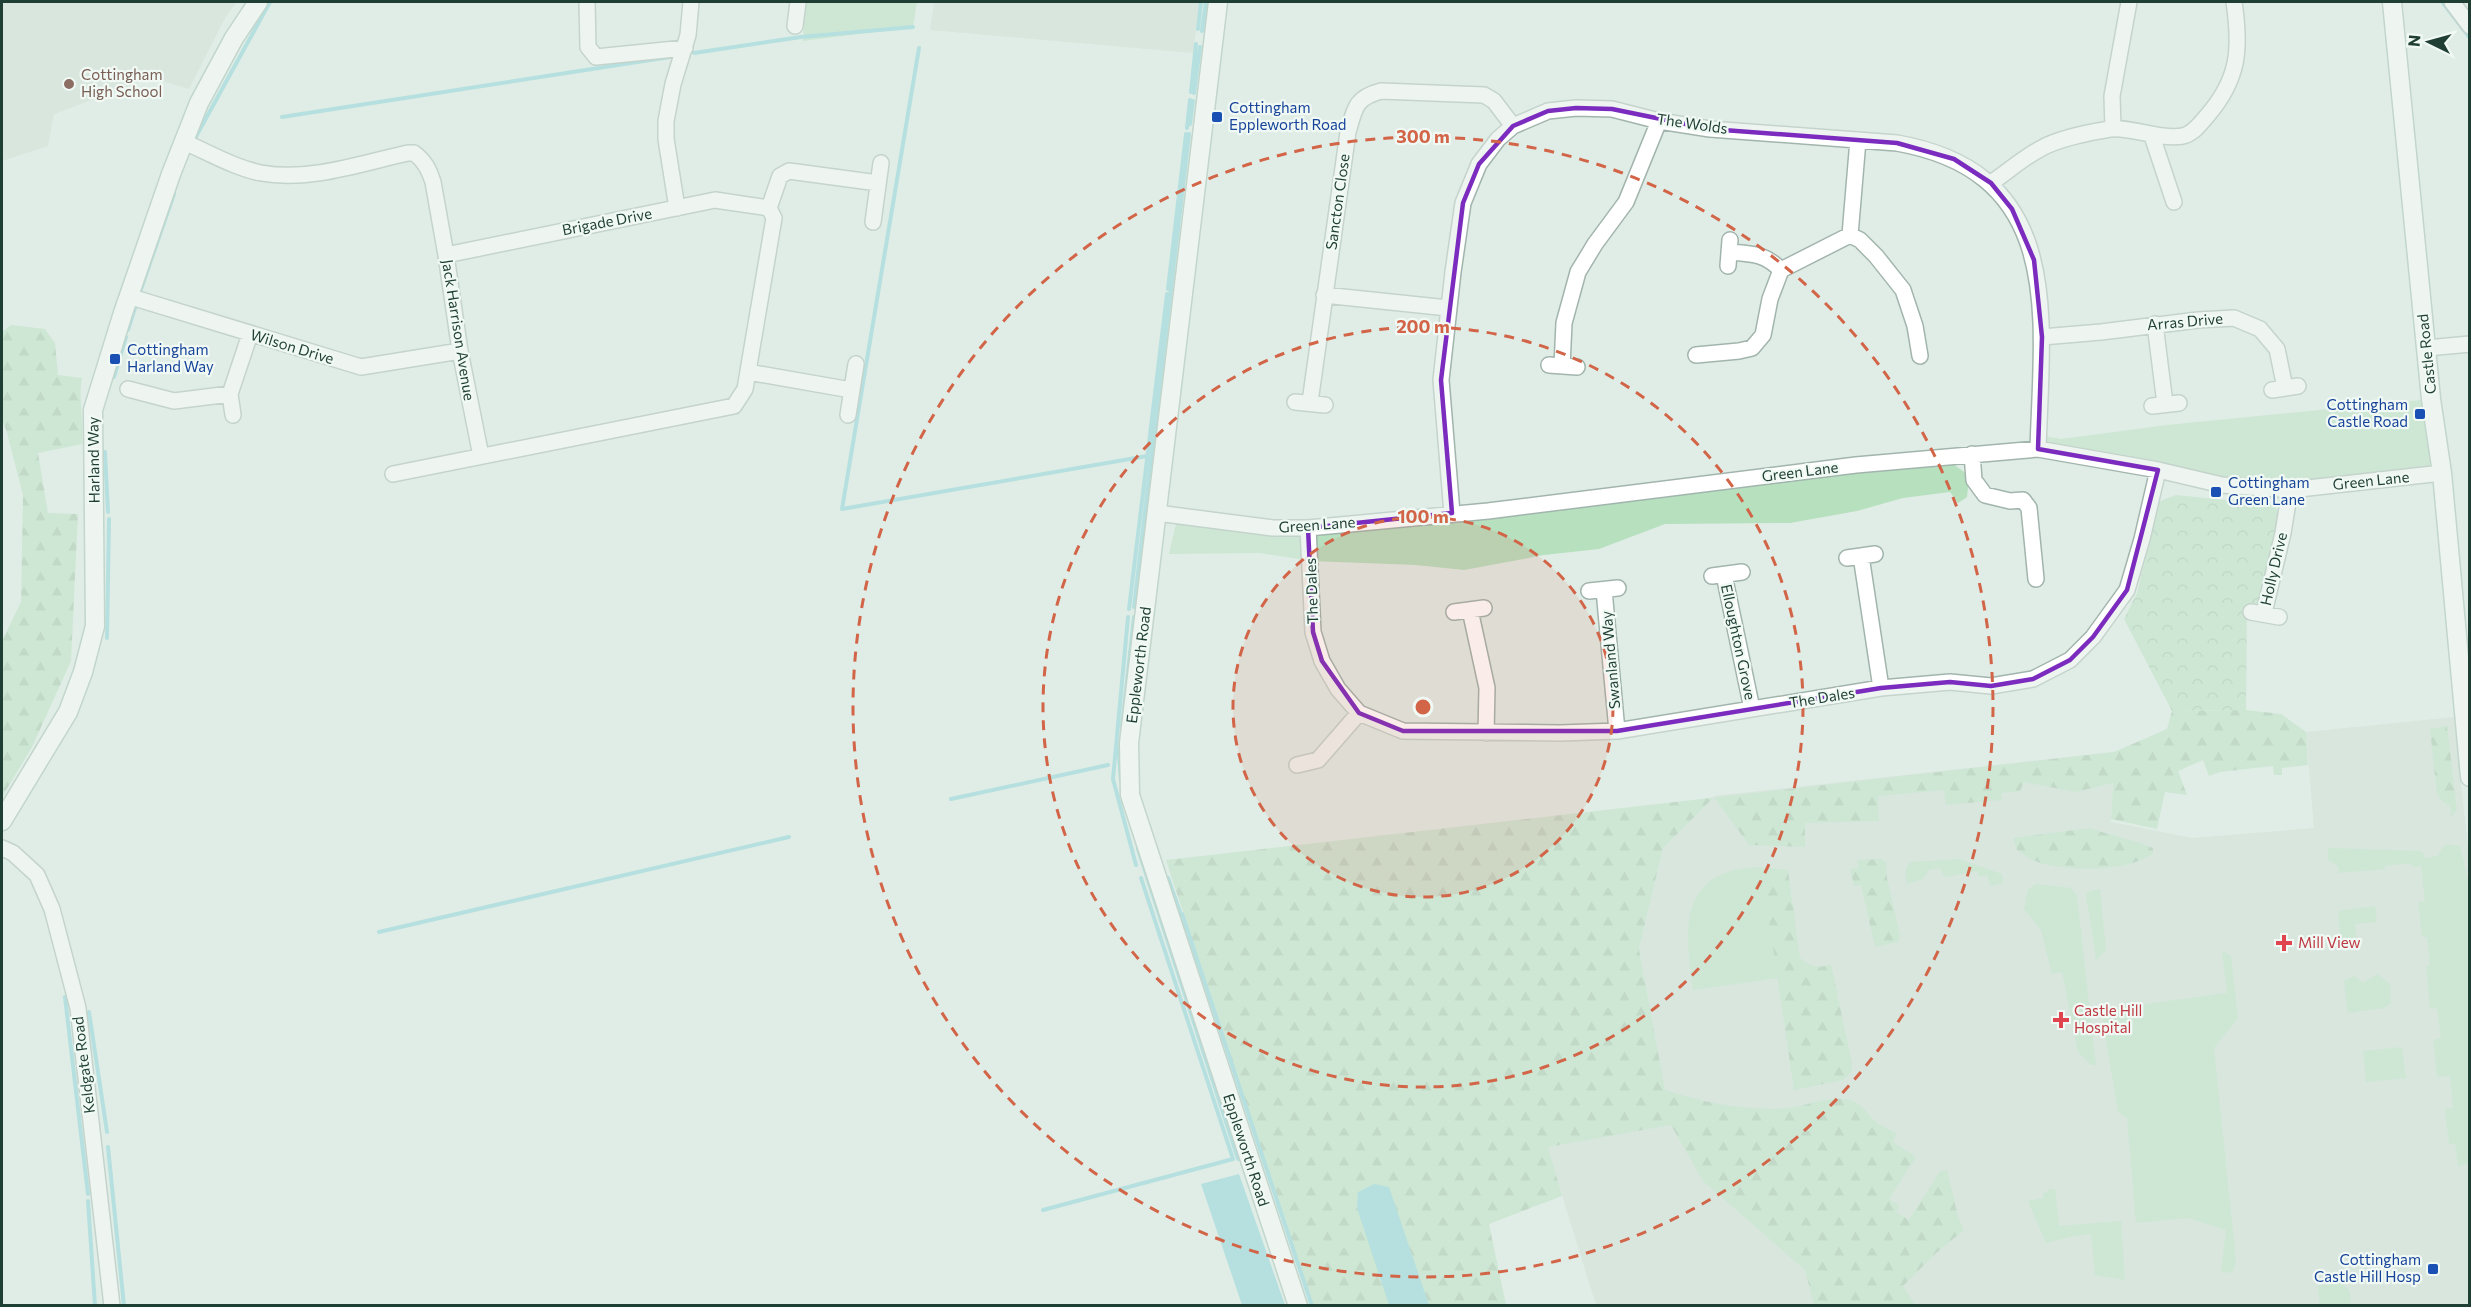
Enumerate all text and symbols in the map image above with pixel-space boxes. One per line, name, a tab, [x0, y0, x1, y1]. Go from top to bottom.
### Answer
north arrow	[2399, 12, 2459, 72]
text: N	[2404, 34, 2424, 47]
place label: Cottingham High School	[81, 65, 163, 100]
marker: Cottingham High School	[62, 77, 76, 91]
place label: Cottingham Eppleworth Road	[1229, 98, 1347, 133]
street label: The Wolds	[1655, 109, 1729, 137]
marker: Cottingham Eppleworth Road	[1210, 110, 1224, 124]
text: 300 m	[1396, 125, 1450, 147]
street label: Sancton Close	[1321, 153, 1353, 251]
street label: Brigade Drive	[560, 203, 653, 239]
street label: Jack Harrison Avenue	[439, 258, 479, 402]
street label: Arras Drive	[2146, 309, 2224, 333]
street label: Castle Road	[2413, 313, 2439, 395]
text: 200 m	[1396, 315, 1450, 337]
street label: Wilson Drive	[248, 325, 336, 367]
place label: Cottingham Harland Way	[127, 340, 214, 375]
marker: Cottingham Harland Way	[108, 352, 122, 366]
place label: Cottingham Castle Road	[2326, 395, 2408, 430]
marker: Cottingham Castle Road	[2413, 407, 2427, 421]
street label: Harland Way	[83, 416, 103, 504]
street label: Green Lane	[1761, 457, 1839, 485]
street label: Green Lane	[2332, 467, 2410, 493]
place label: Cottingham Green Lane	[2228, 473, 2310, 508]
marker: Cottingham Green Lane	[2209, 485, 2223, 499]
text: 100 m	[1397, 505, 1449, 527]
street label: Green Lane	[1278, 512, 1356, 536]
street label: Holly Drive	[2256, 530, 2290, 607]
street label: The Dales	[1301, 557, 1321, 625]
street label: Elloughton Grove	[1718, 582, 1760, 701]
street label: Eppleworth Road	[1122, 605, 1154, 724]
street label: Swanland Way	[1597, 610, 1623, 710]
street label: The Dales	[1788, 683, 1856, 711]
centre of rings	[1413, 697, 1433, 717]
place label: Mill View	[2298, 933, 2361, 951]
marker: Mill View	[2275, 934, 2293, 952]
place label: Castle Hill Hospital	[2074, 1001, 2142, 1036]
marker: Castle Hill Hospital	[2052, 1011, 2070, 1029]
street label: Keldgate Road	[68, 1016, 98, 1115]
street label: Eppleworth Road	[1220, 1091, 1274, 1208]
place label: Cottingham Castle Hill Hosp	[2314, 1250, 2421, 1285]
marker: Cottingham Castle Hill Hosp	[2426, 1262, 2440, 1276]

